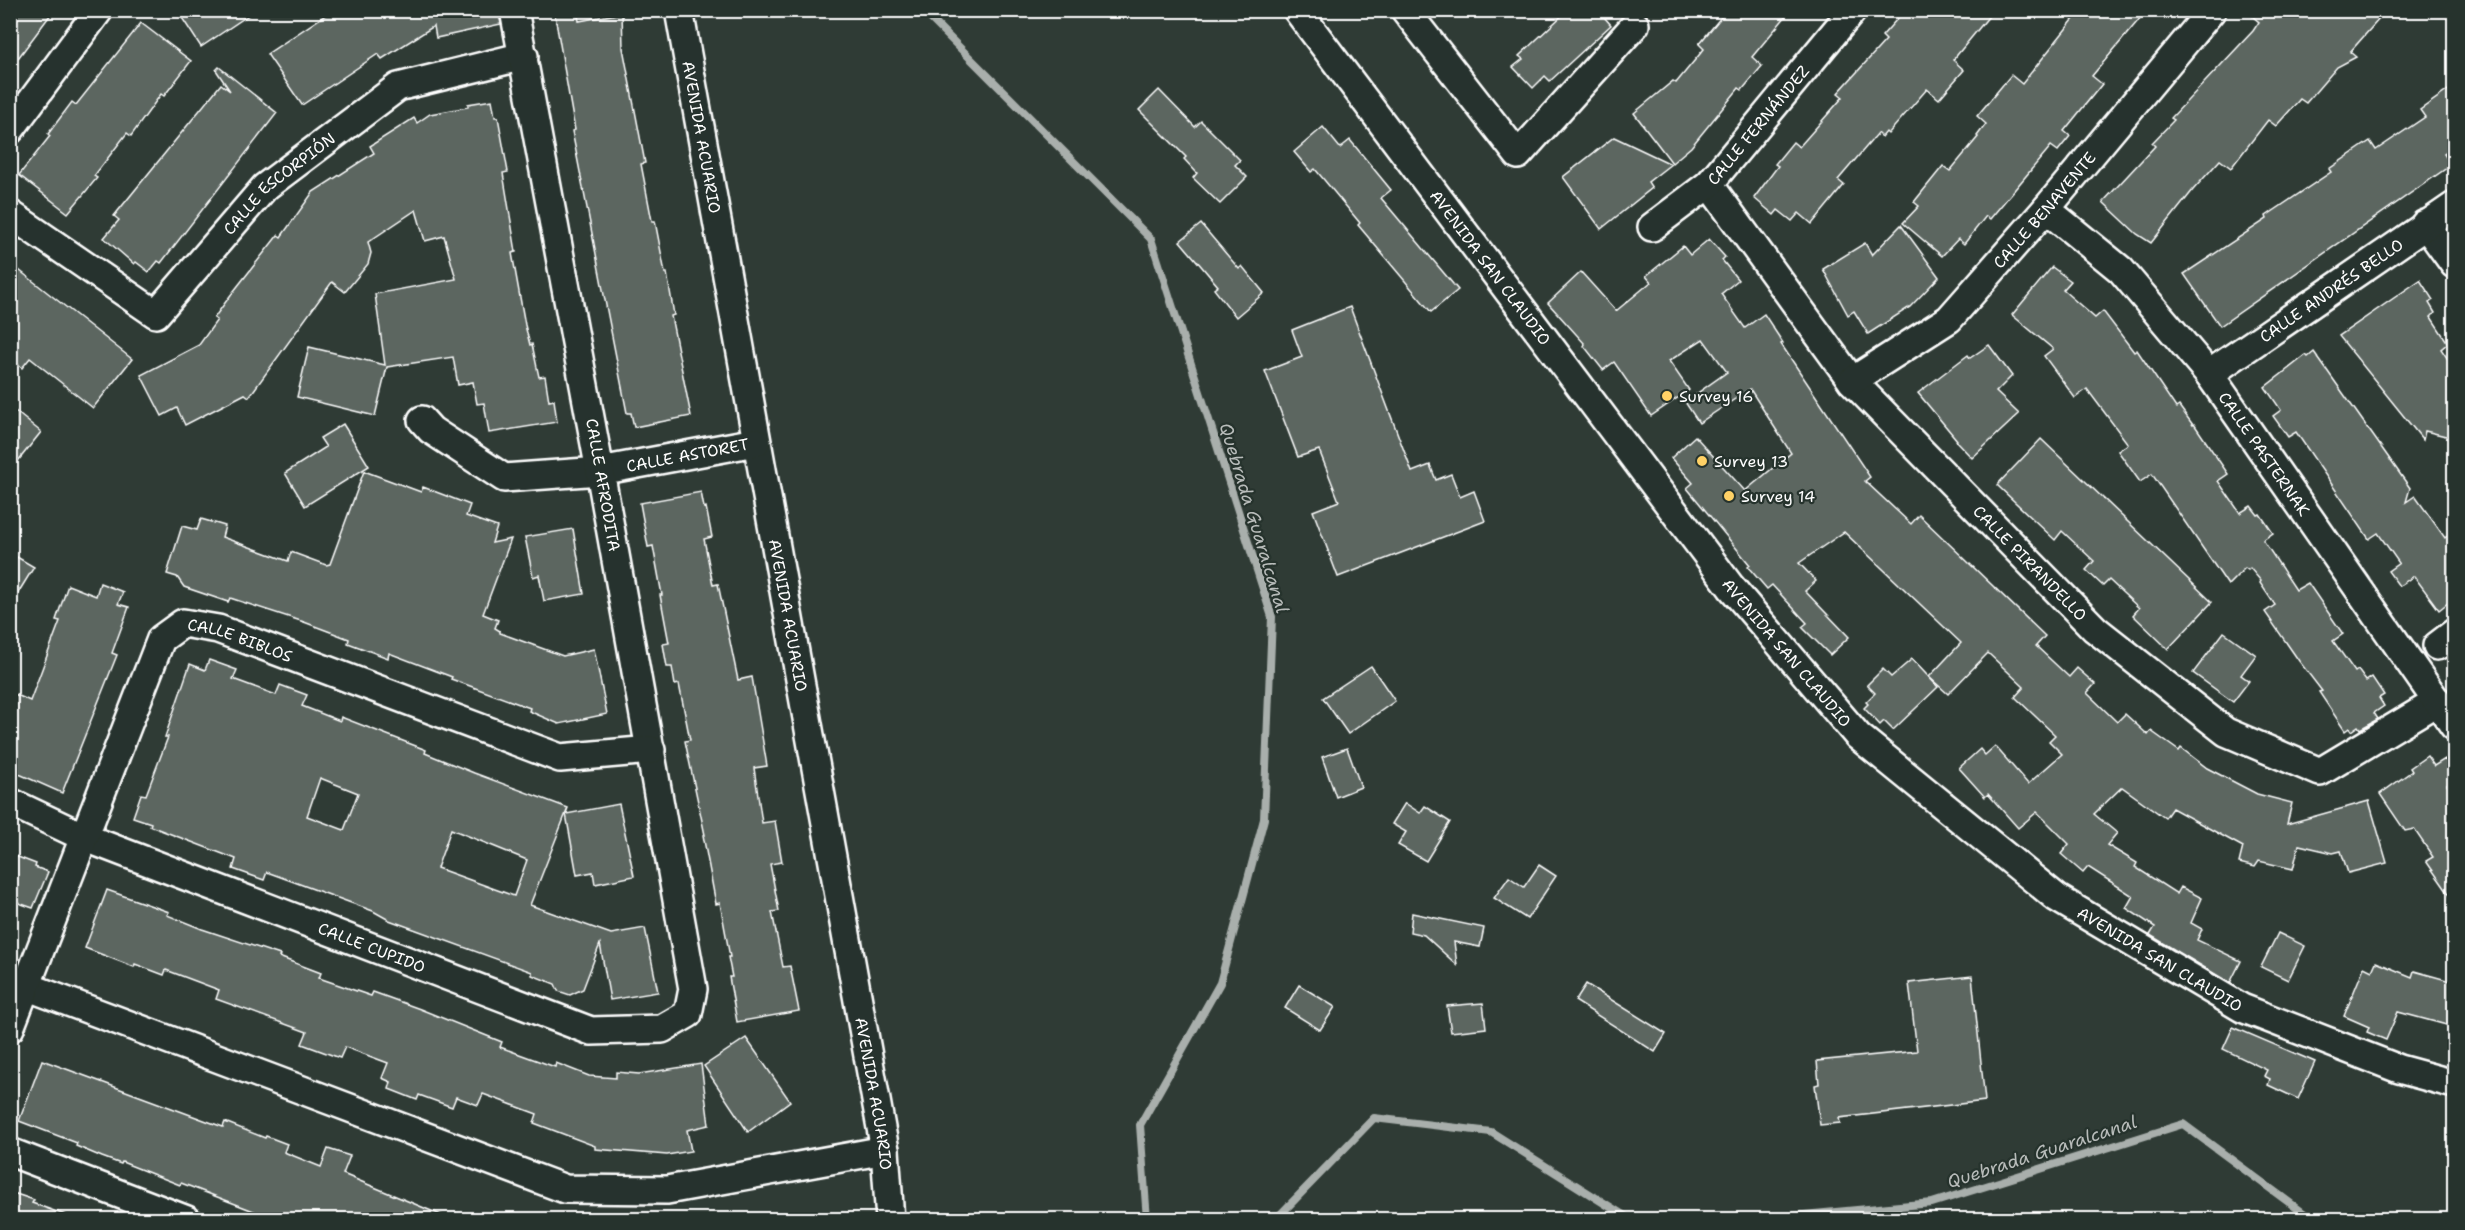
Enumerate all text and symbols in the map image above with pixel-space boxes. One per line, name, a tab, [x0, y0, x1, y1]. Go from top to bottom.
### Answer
street label: AVENIDA ACUARIO	[678, 59, 726, 215]
street label: CALLE FERNÁNDEZ	[1702, 61, 1814, 189]
street label: CALLE ESCORPIÓN	[218, 128, 339, 239]
street label: CALLE BENAVENTE	[1988, 147, 2100, 273]
street label: AVENIDA SAN CLAUDIO	[1425, 186, 1556, 349]
street label: CALLE ANDRÉS BELLO	[2255, 234, 2407, 347]
place label: Survey 16	[1679, 386, 1753, 407]
street label: CALLE PASTERNAK	[2214, 388, 2315, 520]
marker: Survey 16	[1660, 389, 1674, 403]
street label: CALLE AFRODITA	[581, 417, 625, 553]
water label: Quebrada Guaralcanal	[1214, 420, 1295, 617]
street label: CALLE ASTORET	[624, 433, 751, 476]
place label: Survey 13	[1714, 451, 1788, 472]
marker: Survey 13	[1695, 454, 1709, 468]
place label: Survey 14	[1741, 486, 1815, 507]
marker: Survey 14	[1722, 489, 1736, 503]
street label: CALLE PIRANDELLO	[1969, 501, 2091, 625]
street label: AVENIDA ACUARIO	[764, 537, 812, 693]
street label: AVENIDA SAN CLAUDIO	[1718, 574, 1856, 731]
street label: CALLE BIBLOS	[186, 613, 296, 667]
street label: AVENIDA SAN CLAUDIO	[2073, 902, 2246, 1016]
street label: CALLE CUPIDO	[315, 917, 428, 977]
street label: AVENIDA ACUARIO	[851, 1015, 897, 1171]
water label: Quebrada Guaralcanal	[1944, 1110, 2140, 1194]

